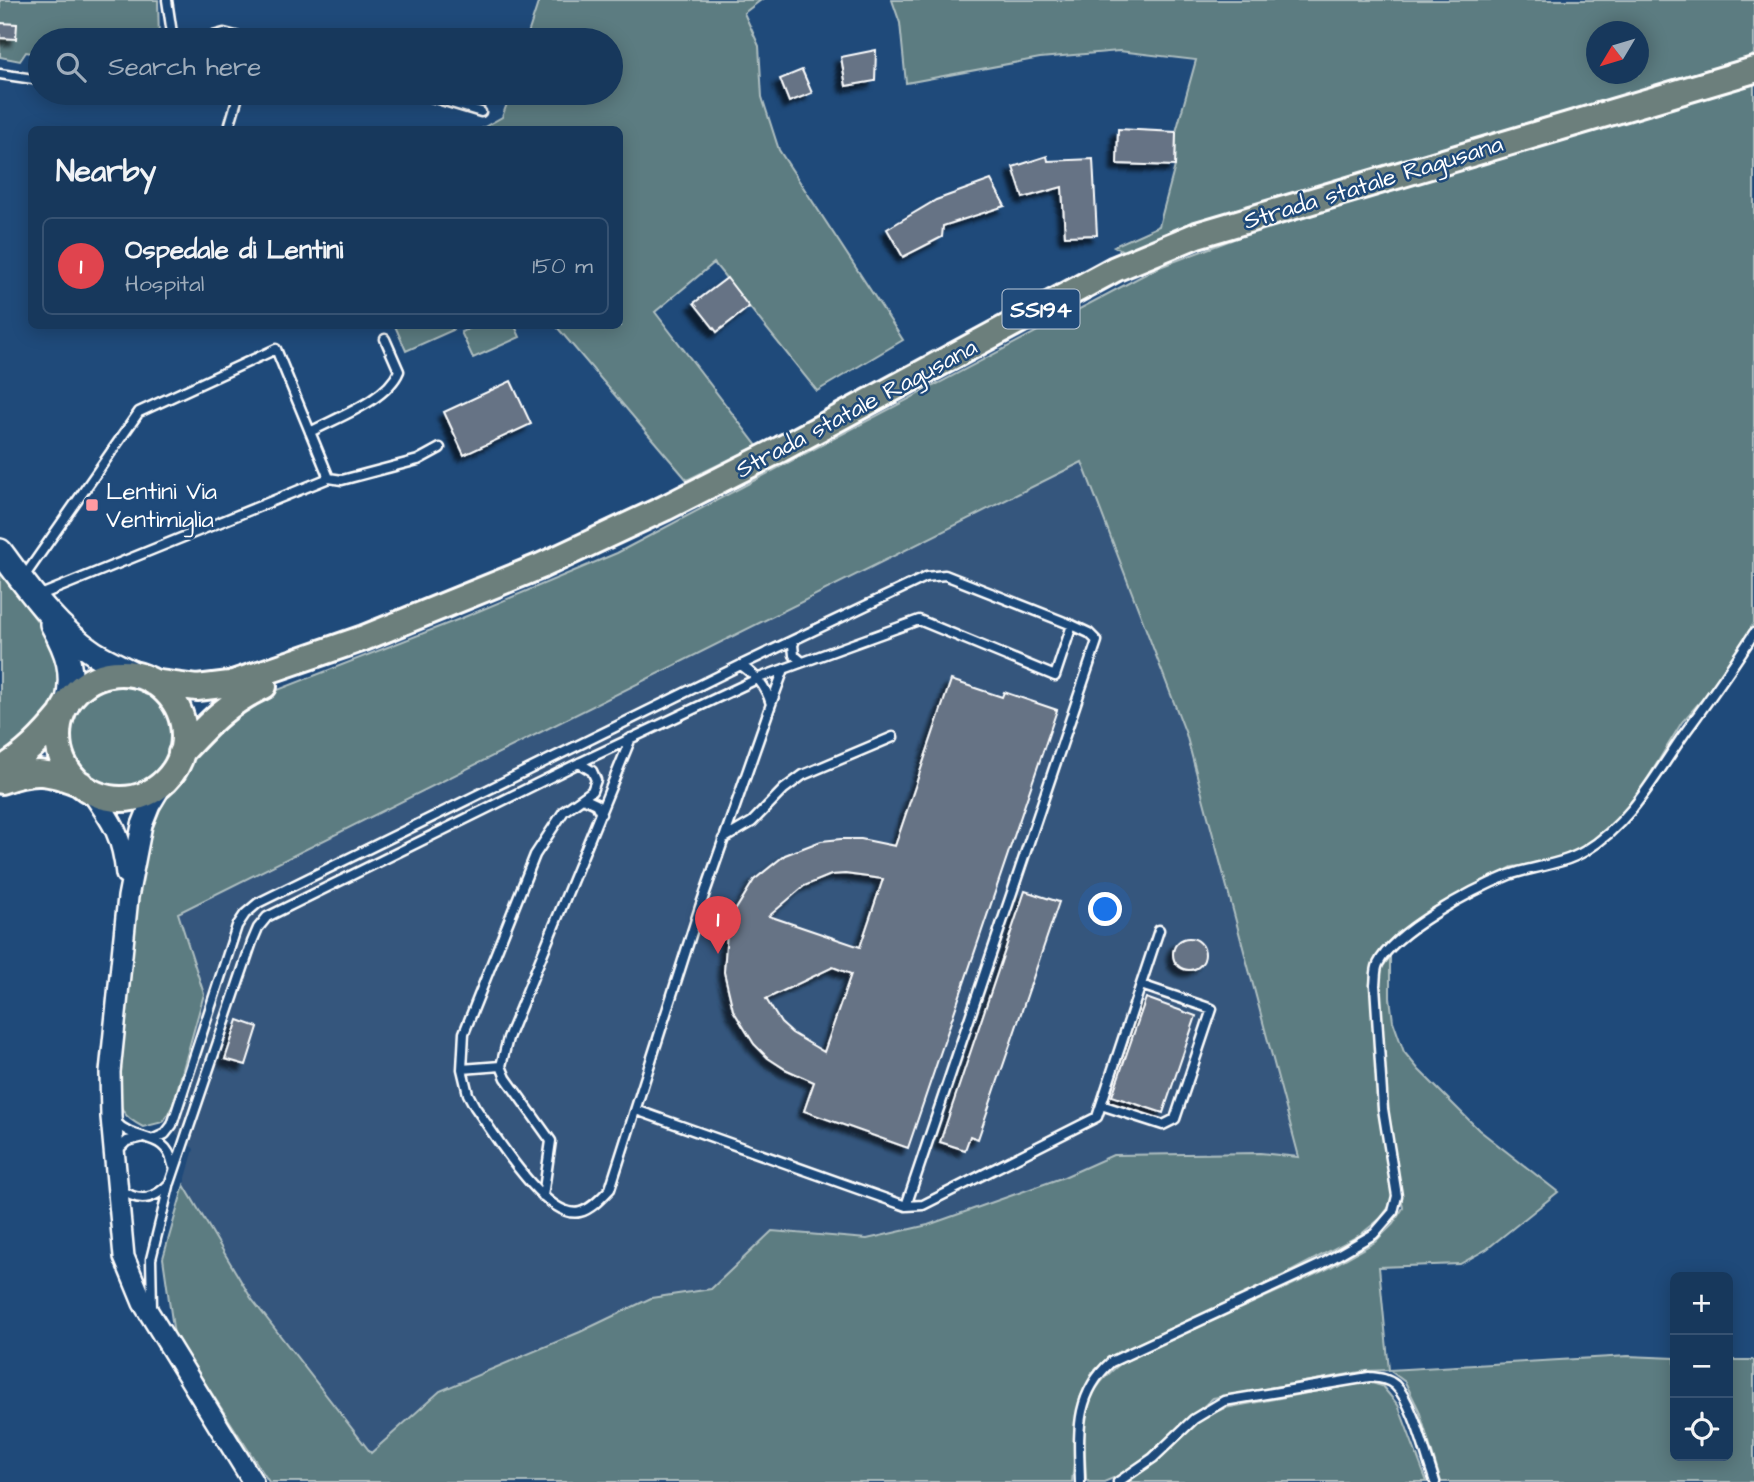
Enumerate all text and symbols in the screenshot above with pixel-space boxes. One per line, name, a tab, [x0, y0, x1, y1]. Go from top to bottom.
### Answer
north arrow	[1586, 21, 1649, 84]
search box	[28, 28, 623, 105]
icon: search	[52, 48, 90, 86]
text: Search here	[108, 49, 261, 85]
street label: Strada statale Ragusana	[1240, 127, 1507, 240]
text: Nearby	[56, 151, 156, 193]
text: Ospedale di Lentini	[125, 232, 343, 268]
text: 1	[80, 250, 82, 282]
text: 150 m	[532, 250, 593, 282]
text: Hospital	[125, 268, 204, 300]
road number: SS194	[1002, 290, 1080, 328]
street label: Strada statale Ragusana	[730, 331, 984, 488]
place label: Lentini Via Ventimiglia	[106, 475, 217, 538]
marker: Lentini Via Ventimiglia	[84, 497, 100, 513]
your location	[1088, 892, 1122, 926]
pin: 1	[695, 896, 741, 954]
map controls	[1670, 1272, 1733, 1461]
button: +	[1670, 1272, 1733, 1335]
button: −	[1670, 1335, 1733, 1398]
button: locate	[1670, 1398, 1733, 1461]

